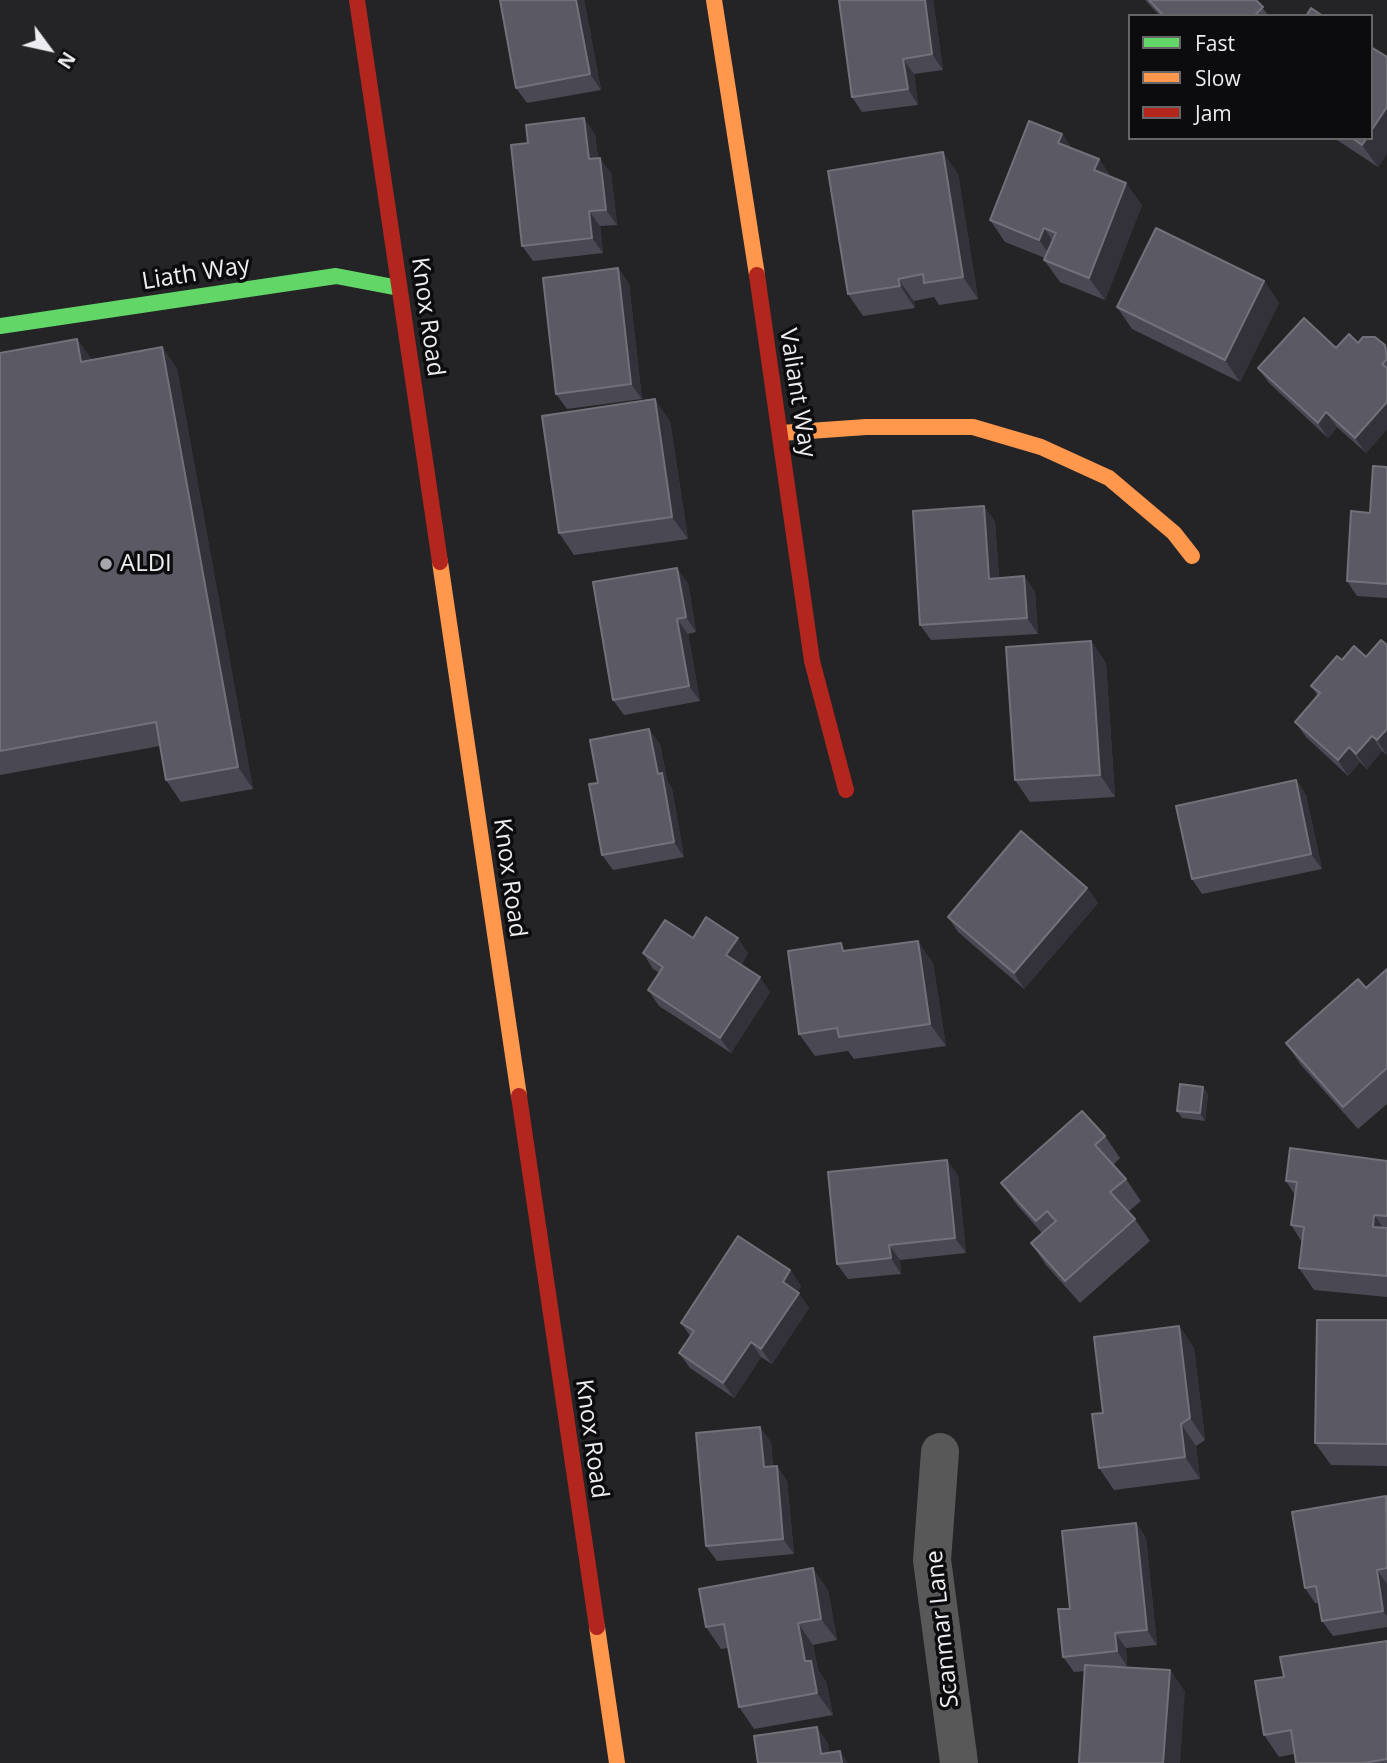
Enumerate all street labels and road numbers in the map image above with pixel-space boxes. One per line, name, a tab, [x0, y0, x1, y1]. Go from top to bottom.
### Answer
street label: Liath Way	[140, 251, 252, 297]
street label: Knox Road	[404, 256, 450, 378]
street label: Valiant Way	[773, 326, 821, 460]
street label: Knox Road	[486, 817, 532, 939]
street label: Knox Road	[568, 1378, 614, 1500]
street label: Scanmar Lane	[920, 1549, 966, 1709]

